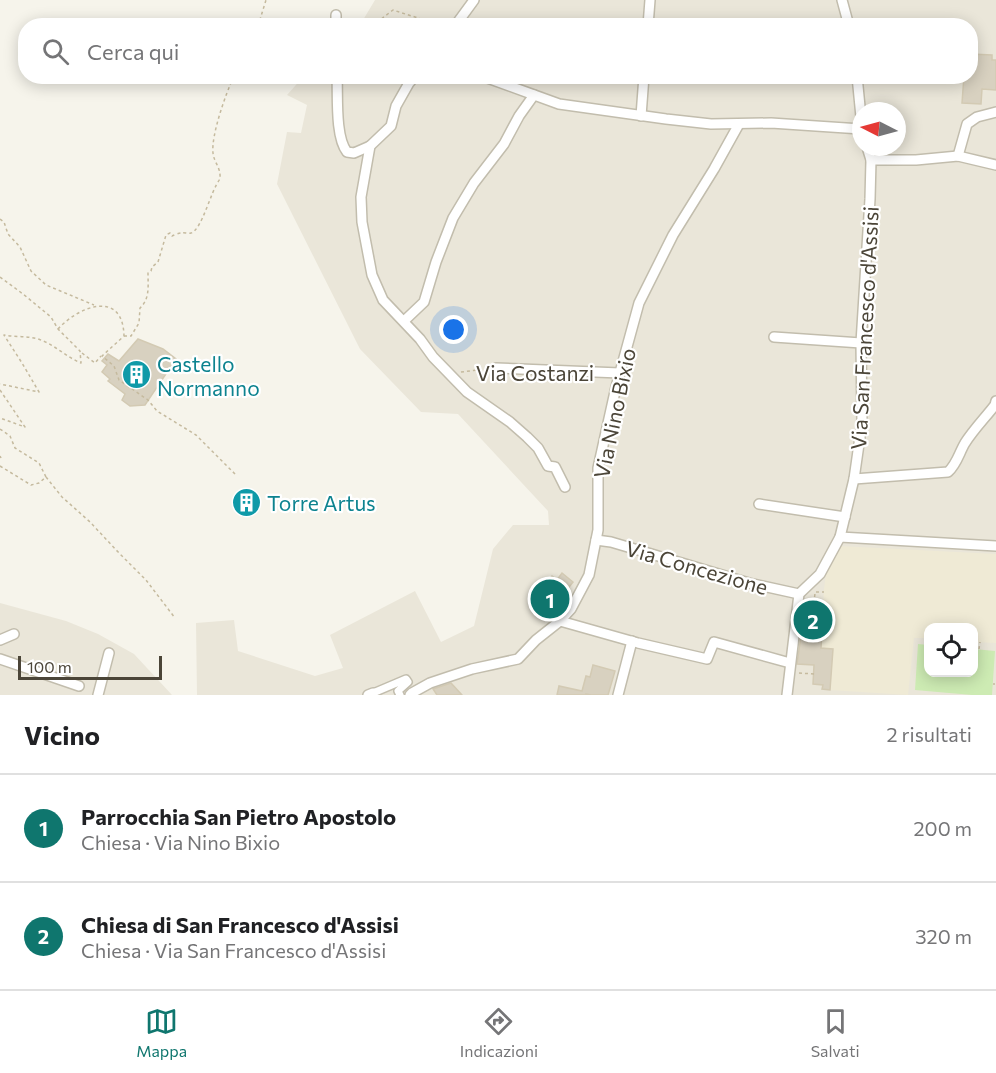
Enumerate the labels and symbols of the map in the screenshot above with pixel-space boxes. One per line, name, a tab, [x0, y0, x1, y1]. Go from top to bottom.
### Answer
north arrow	[852, 102, 906, 156]
street label: Via San Francesco d'Assisi	[845, 205, 883, 451]
your location	[439, 315, 468, 344]
street label: Via Nino Bixio	[588, 345, 640, 481]
place label: Castello Normanno	[157, 351, 260, 400]
building icon: Castello Normanno	[120, 359, 152, 391]
street label: Via Costanzi	[476, 360, 594, 385]
building icon: Torre Artus	[230, 486, 262, 518]
place label: Torre Artus	[267, 490, 376, 515]
street label: Via Concezione	[623, 535, 771, 599]
pin: 1	[530, 576, 570, 622]
pin: 2	[794, 598, 832, 642]
scale bar	[18, 653, 162, 680]

